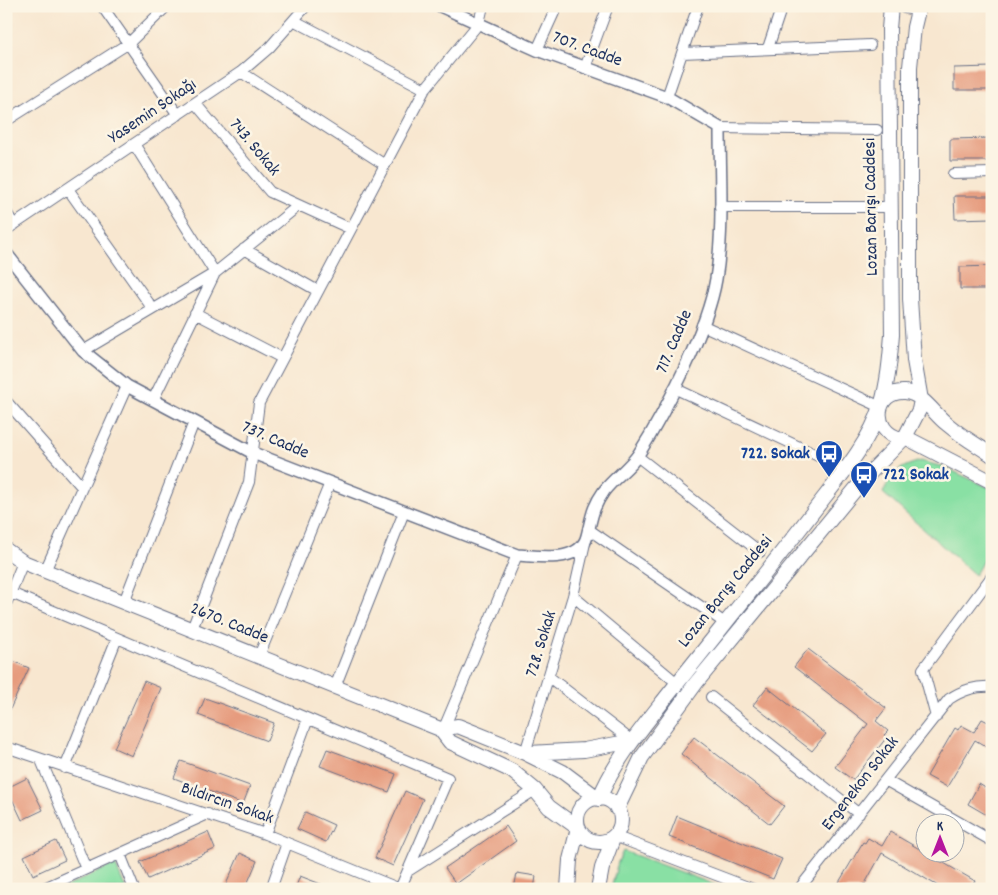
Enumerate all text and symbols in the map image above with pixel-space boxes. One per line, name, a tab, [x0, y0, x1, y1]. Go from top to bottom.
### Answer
street label: 707. Cadde	[548, 26, 626, 74]
street label: Yasemin Sokağı	[104, 73, 202, 151]
street label: 743. Sokak	[222, 114, 286, 182]
street label: Lozan Barışı Caddesi	[858, 138, 886, 276]
street label: 717. Cadde	[650, 306, 700, 378]
street label: 737. Cadde	[237, 416, 313, 466]
bus stop icon: 722. Sokak	[814, 439, 844, 478]
place label: 722. Sokak	[741, 442, 811, 467]
bus stop icon: 722 Sokak	[849, 460, 879, 499]
place label: 722 Sokak	[883, 463, 950, 488]
street label: Lozan Barışı Caddesi	[673, 530, 779, 654]
street label: 2670. Cadde	[186, 597, 272, 651]
street label: 728. Sokak	[520, 608, 564, 680]
street label: Ergenekon Sokak	[816, 731, 906, 837]
street label: Bıldırcın Sokak	[177, 776, 277, 832]
north arrow	[916, 812, 966, 862]
text: K	[937, 817, 944, 837]

